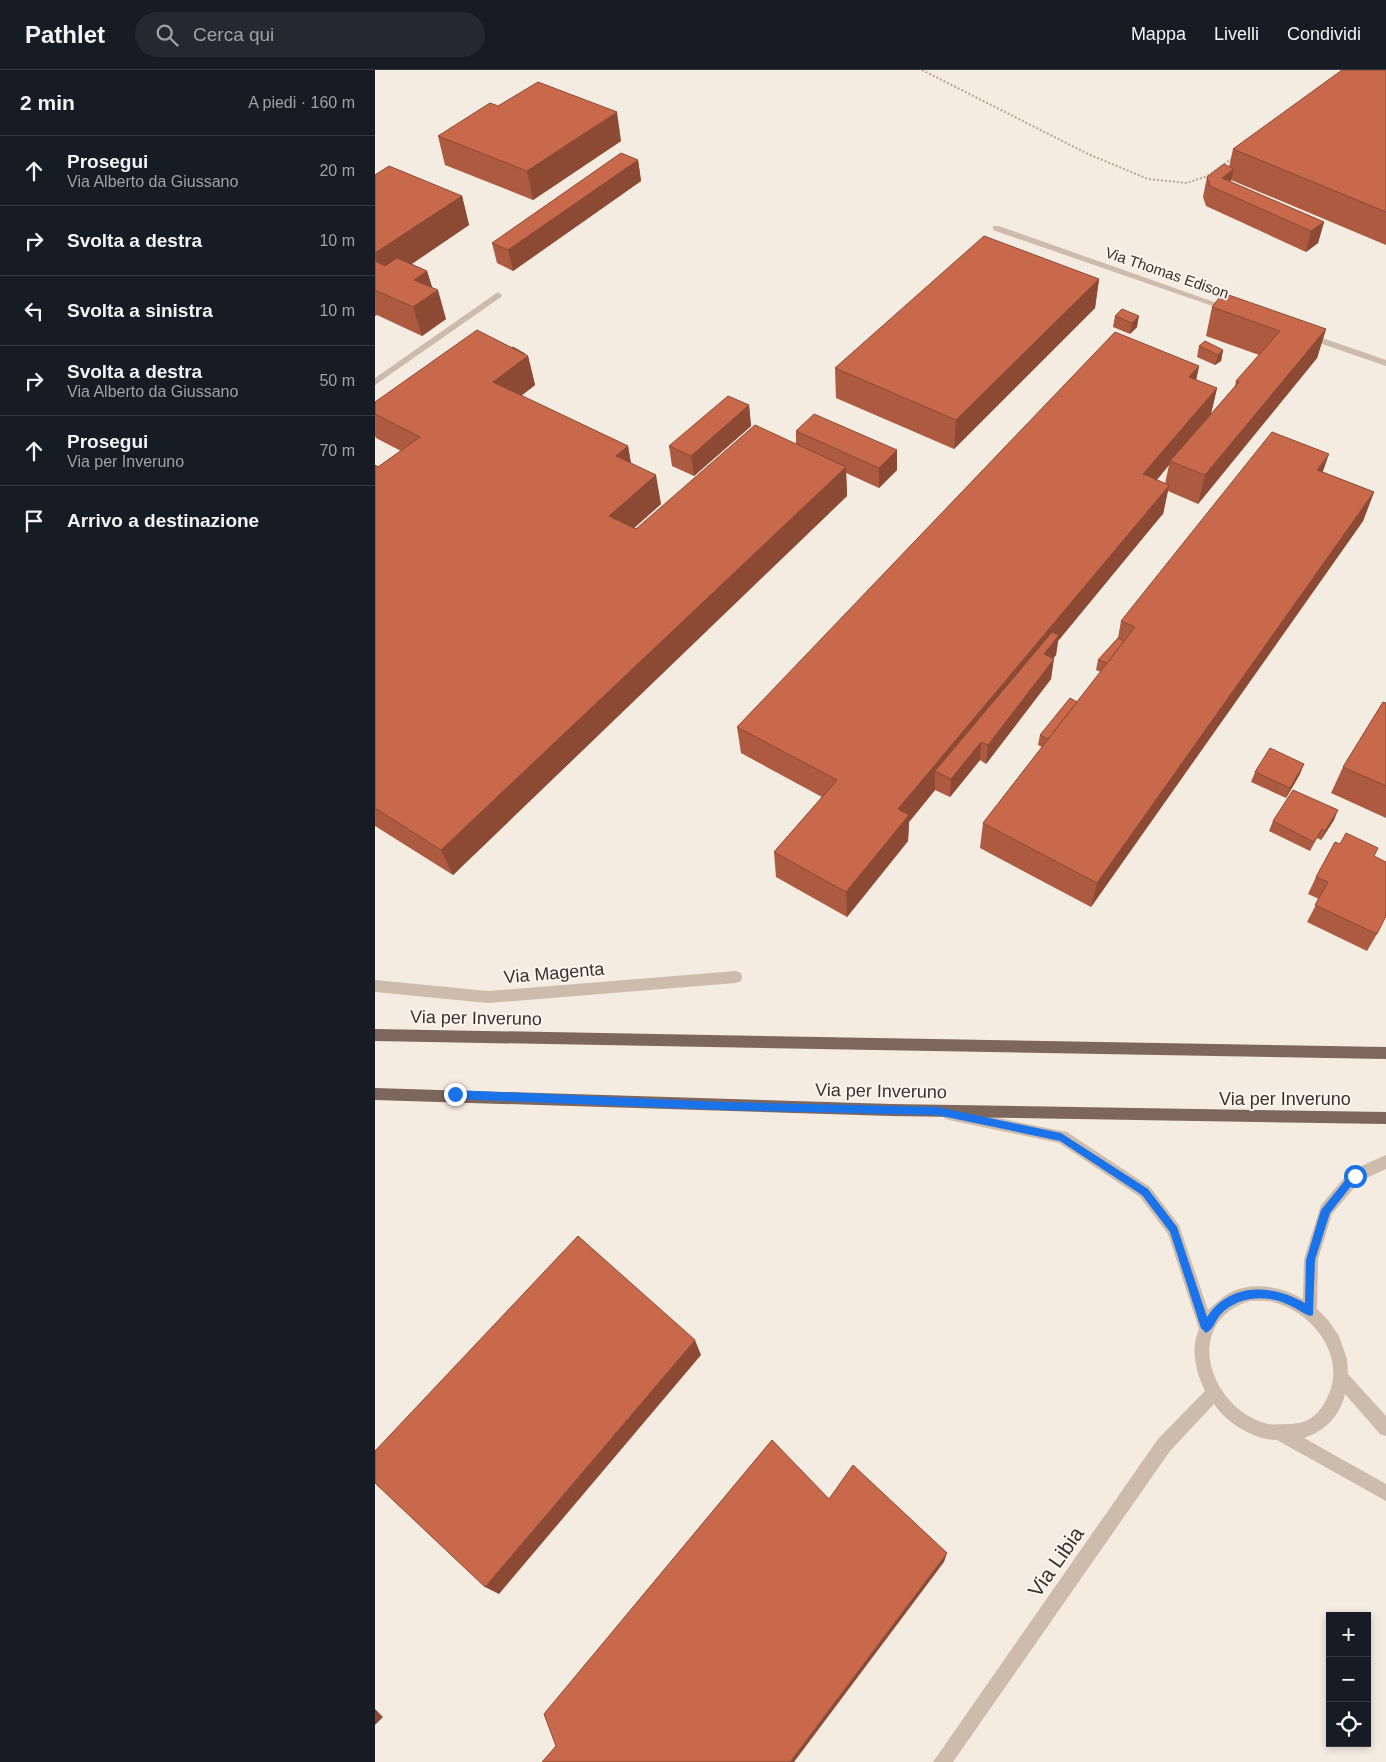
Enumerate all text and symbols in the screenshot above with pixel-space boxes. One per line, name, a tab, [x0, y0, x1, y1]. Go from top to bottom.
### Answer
search box	[135, 12, 485, 57]
text: Pathlet	[25, 21, 105, 48]
icon: search	[153, 21, 181, 49]
text: Cerca qui	[193, 24, 274, 45]
text: Mappa	[1131, 24, 1186, 44]
text: Livelli	[1214, 24, 1259, 44]
text: Condividi	[1287, 24, 1361, 44]
text: 2 min	[20, 91, 75, 114]
text: A piedi · 160 m	[248, 94, 355, 111]
text: Prosegui	[67, 151, 148, 172]
icon: ahead	[20, 157, 48, 185]
text: 20 m	[319, 162, 355, 179]
text: Via Alberto da Giussano	[67, 173, 238, 190]
icon: right	[20, 227, 48, 255]
text: Svolta a destra	[67, 230, 202, 251]
text: 10 m	[319, 232, 355, 249]
street label: Via Thomas Edison	[1103, 243, 1231, 302]
icon: left	[20, 297, 48, 325]
text: Svolta a sinistra	[67, 300, 213, 321]
text: 10 m	[319, 302, 355, 319]
text: Svolta a destra	[67, 361, 202, 382]
icon: right	[20, 367, 48, 395]
text: 50 m	[319, 372, 355, 389]
text: Via Alberto da Giussano	[67, 383, 238, 400]
text: Prosegui	[67, 431, 148, 452]
icon: ahead	[20, 437, 48, 465]
text: 70 m	[319, 442, 355, 459]
text: Via per Inveruno	[67, 453, 184, 470]
icon: arrive	[20, 507, 48, 535]
text: Arrivo a destinazione	[67, 510, 259, 531]
street label: Via Magenta	[503, 959, 606, 987]
street label: Via per Inveruno	[410, 1007, 542, 1029]
street label: Via per Inveruno	[815, 1080, 947, 1102]
route end	[444, 1083, 467, 1106]
street label: Via per Inveruno	[1219, 1089, 1351, 1109]
route start	[1344, 1165, 1367, 1188]
street label: Via Libia	[1023, 1522, 1088, 1601]
map controls	[1326, 1612, 1371, 1747]
button: +	[1326, 1612, 1371, 1657]
button: −	[1326, 1657, 1371, 1702]
button: locate	[1326, 1702, 1371, 1747]

